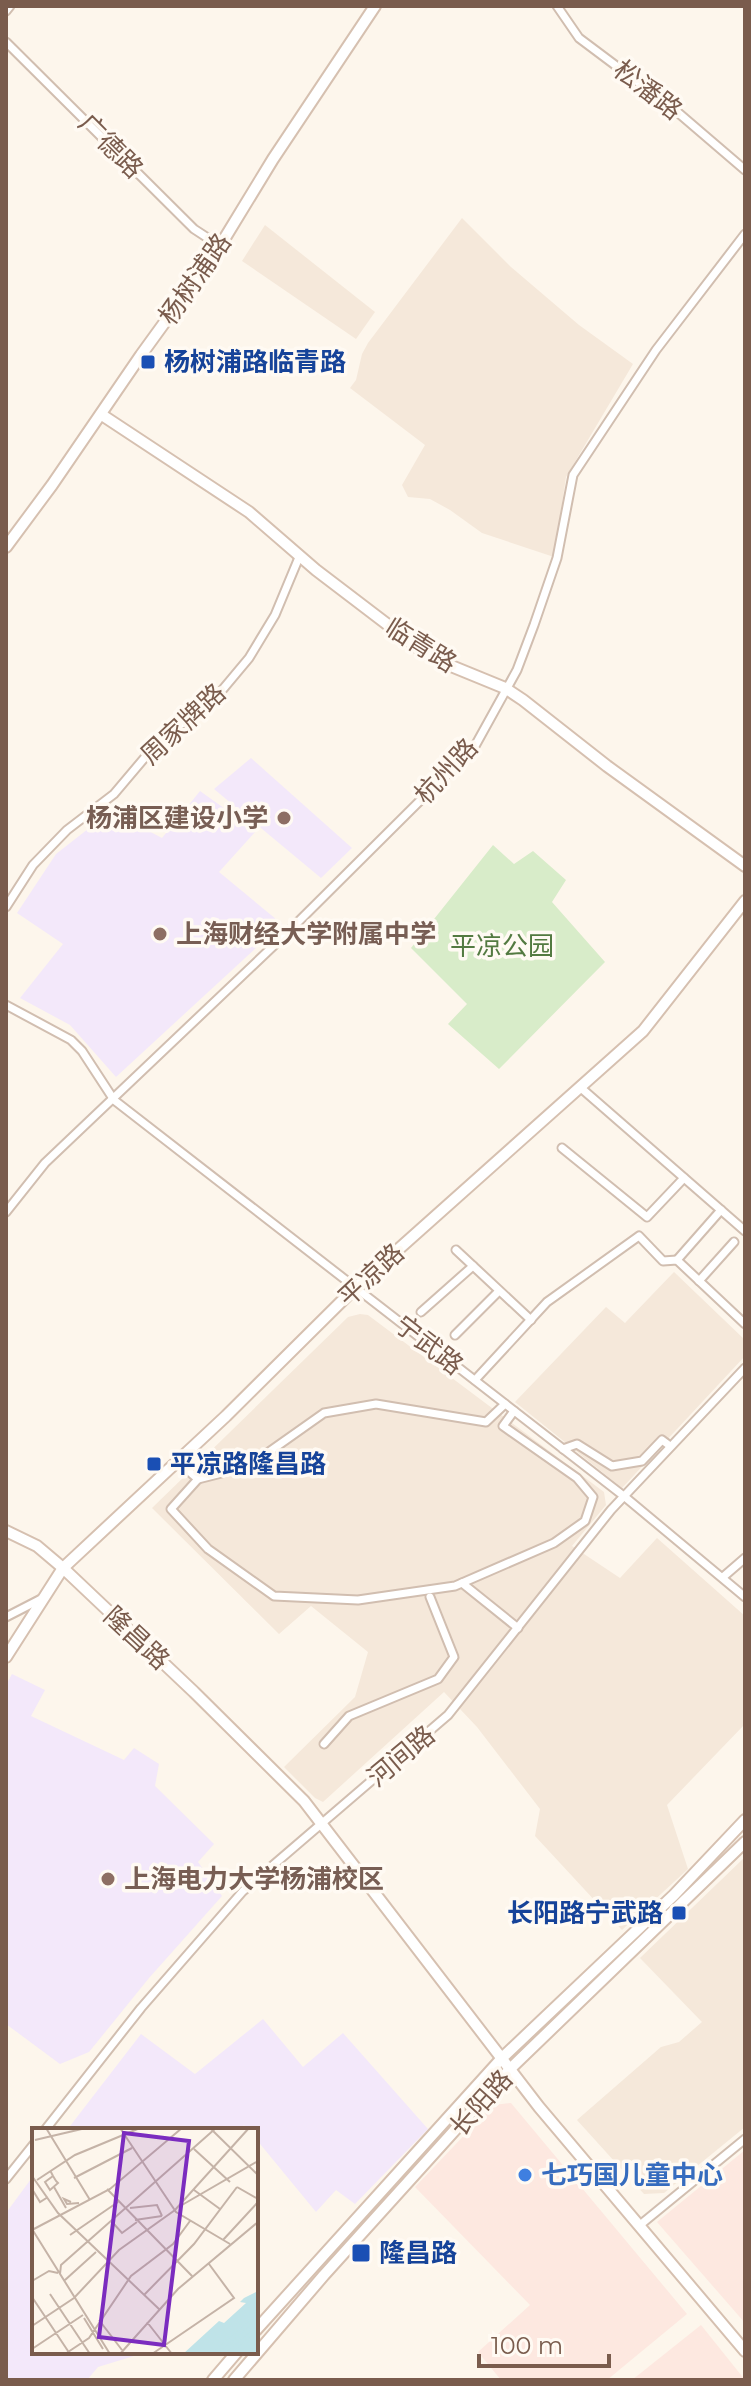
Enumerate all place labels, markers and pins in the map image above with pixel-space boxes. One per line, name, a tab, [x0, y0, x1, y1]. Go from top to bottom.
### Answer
place label: 杨树浦路临青路	[164, 346, 346, 378]
marker: 杨树浦路临青路	[139, 353, 157, 371]
place label: 杨浦区建设小学	[86, 802, 268, 834]
marker: 杨浦区建设小学	[275, 809, 293, 827]
place label: 上海财经大学附属中学	[176, 918, 436, 950]
marker: 上海财经大学附属中学	[151, 925, 169, 943]
place label: 平凉路隆昌路	[170, 1448, 326, 1480]
marker: 平凉路隆昌路	[145, 1455, 163, 1473]
place label: 上海电力大学杨浦校区	[124, 1863, 384, 1895]
marker: 上海电力大学杨浦校区	[99, 1870, 117, 1888]
place label: 长阳路宁武路	[507, 1897, 663, 1929]
marker: 长阳路宁武路	[670, 1904, 688, 1922]
place label: 七巧国儿童中心	[541, 2159, 723, 2191]
marker: 七巧国儿童中心	[516, 2166, 534, 2184]
place label: 隆昌路	[379, 2237, 457, 2269]
marker: 隆昌路	[350, 2242, 372, 2264]

